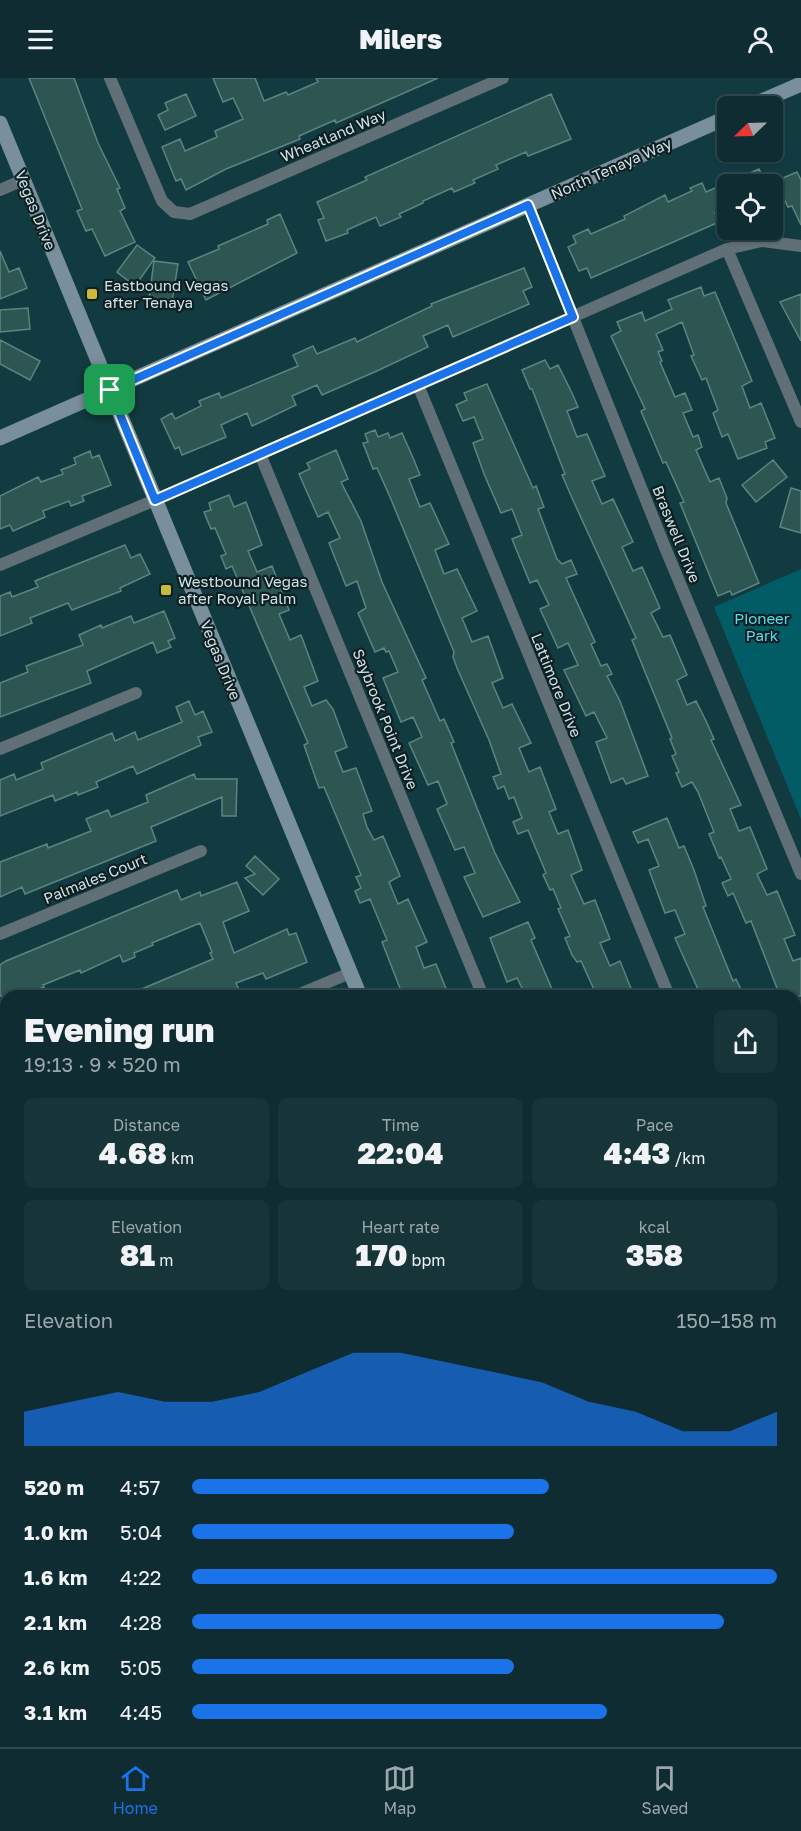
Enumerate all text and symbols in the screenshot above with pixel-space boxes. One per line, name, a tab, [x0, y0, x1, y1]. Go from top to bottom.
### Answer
icon: menu	[24, 23, 57, 56]
text: Milers	[359, 23, 442, 55]
icon: person	[744, 23, 777, 56]
north arrow	[717, 96, 783, 162]
map controls	[717, 96, 783, 240]
street label: Wheatland Way	[278, 105, 389, 165]
street label: North Tenaya Way	[548, 133, 675, 203]
street label: Vegas Drive	[12, 167, 60, 253]
button: locate	[717, 174, 783, 240]
place label: Eastbound Vegas after Tenaya	[104, 276, 228, 311]
marker: Eastbound Vegas after Tenaya	[85, 287, 99, 301]
pin	[84, 364, 135, 415]
icon: arrive	[93, 373, 126, 406]
street label: Braswell Drive	[649, 483, 705, 586]
place label: Westbound Vegas after Royal Palm	[178, 572, 308, 607]
marker: Westbound Vegas after Royal Palm	[159, 583, 173, 597]
park label: Pioneer Park	[734, 609, 790, 644]
street label: Vegas Drive	[197, 617, 245, 703]
street label: Lattimore Drive	[528, 630, 586, 740]
street label: Saybrook Point Drive	[350, 646, 423, 792]
street label: Palmales Court	[41, 849, 149, 907]
text: Evening run	[24, 1010, 215, 1049]
button: share	[714, 1010, 777, 1073]
text: 19:13 · 9 × 520 m	[24, 1052, 181, 1076]
text: Distance	[113, 1115, 180, 1135]
text: Time	[382, 1115, 419, 1135]
text: Pace	[636, 1115, 673, 1135]
text: 4.68	[99, 1135, 167, 1171]
text: 22:04	[358, 1135, 443, 1171]
text: 4:43	[604, 1135, 671, 1171]
text: km	[167, 1148, 194, 1168]
text: /km	[671, 1148, 705, 1168]
text: Elevation	[111, 1217, 182, 1237]
text: Heart rate	[361, 1217, 440, 1237]
text: kcal	[639, 1217, 670, 1237]
text: 81	[120, 1237, 155, 1273]
text: 170	[356, 1237, 408, 1273]
text: 358	[626, 1237, 683, 1273]
text: m	[155, 1250, 173, 1270]
text: bpm	[408, 1250, 445, 1270]
text: Elevation	[24, 1308, 113, 1332]
text: 150–158 m	[677, 1308, 777, 1332]
text: 520 m	[24, 1475, 84, 1499]
text: 4:57	[120, 1475, 160, 1499]
text: 1.0 km	[24, 1520, 88, 1544]
text: 5:04	[120, 1520, 162, 1544]
text: 1.6 km	[24, 1565, 88, 1589]
text: 4:22	[120, 1565, 161, 1589]
text: 2.1 km	[24, 1610, 87, 1634]
text: 4:28	[120, 1610, 162, 1634]
text: 2.6 km	[24, 1655, 89, 1679]
text: 5:05	[120, 1655, 162, 1679]
text: 3.1 km	[24, 1700, 87, 1724]
text: 4:45	[120, 1700, 162, 1724]
tab: Home	[113, 1762, 158, 1818]
tab: Map	[383, 1762, 416, 1818]
tab: Saved	[642, 1762, 688, 1818]

